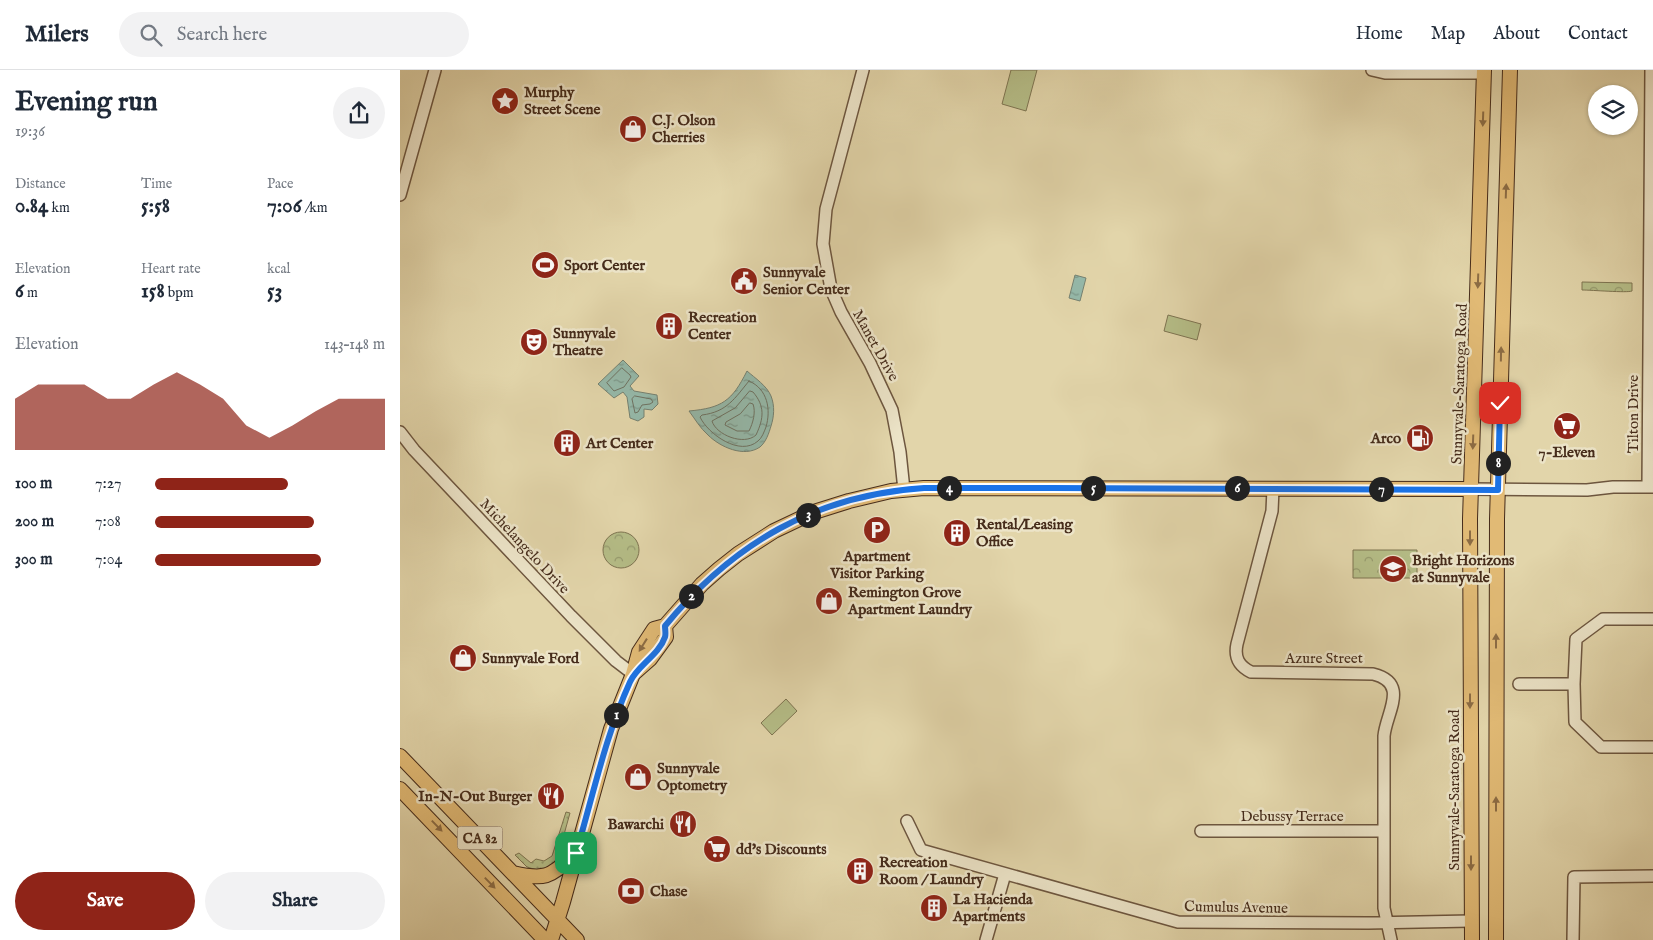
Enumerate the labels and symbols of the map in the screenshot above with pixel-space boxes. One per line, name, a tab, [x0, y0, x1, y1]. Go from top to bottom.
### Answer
place label: Murphy Street Scene	[524, 83, 601, 119]
place icon: Murphy Street Scene	[490, 86, 520, 116]
place label: C.J. Olson Cherries	[652, 111, 715, 147]
one-way arrow	[1479, 111, 1487, 127]
shop icon: C.J. Olson Cherries	[618, 114, 648, 144]
one-way arrow	[1503, 183, 1511, 199]
sports icon: Sport Center	[530, 250, 560, 280]
place label: Sport Center	[564, 256, 645, 275]
place label: Sunnyvale Senior Center	[763, 263, 850, 299]
public building icon: Sunnyvale Senior Center	[729, 266, 759, 296]
one-way arrow	[1474, 273, 1482, 289]
street label: Sunnyvale-Saratoga Road	[1447, 302, 1472, 465]
street label: Manet Drive	[848, 306, 903, 384]
place label: Recreation Center	[688, 308, 757, 344]
building icon: Recreation Center	[654, 311, 684, 341]
place label: Sunnyvale Theatre	[552, 324, 616, 360]
theatre icon: Sunnyvale Theatre	[519, 327, 549, 357]
one-way arrow	[1498, 345, 1506, 361]
street label: Tilton Drive	[1624, 375, 1643, 453]
pin	[1479, 382, 1521, 424]
supermarket icon: 7-Eleven	[1552, 411, 1582, 441]
fuel station icon: Arco	[1405, 423, 1435, 453]
building icon: Art Center	[552, 428, 582, 458]
place label: Arco	[1370, 429, 1401, 448]
place label: Art Center	[585, 434, 654, 453]
one-way arrow	[1469, 434, 1477, 450]
place label: 7-Eleven	[1539, 443, 1595, 462]
pin: 8	[1486, 450, 1510, 476]
pin: 4	[936, 476, 962, 500]
pin: 5	[1080, 476, 1106, 500]
pin: 6	[1224, 476, 1250, 500]
pin: 7	[1368, 476, 1394, 502]
street label: Michelangelo Drive	[476, 495, 574, 598]
pin: 3	[796, 502, 820, 528]
parking icon: Apartment Visitor Parking	[862, 515, 892, 545]
place label: Rental/Leasing Office	[976, 515, 1073, 551]
building icon: Rental/Leasing Office	[942, 518, 972, 548]
one-way arrow	[1466, 530, 1474, 546]
place label: Apartment Visitor Parking	[829, 547, 925, 583]
place label: Bright Horizons at Sunnyvale	[1412, 551, 1515, 587]
school or university icon: Bright Horizons at Sunnyvale	[1378, 554, 1408, 584]
place label: Remington Grove Apartment Laundry	[847, 583, 973, 619]
pin: 2	[678, 584, 704, 608]
shop icon: Remington Grove Apartment Laundry	[814, 586, 844, 616]
one-way arrow	[1492, 633, 1500, 649]
one-way arrow	[639, 639, 648, 652]
shop icon: Sunnyvale Ford	[448, 643, 478, 673]
place label: Sunnyvale Ford	[482, 649, 580, 668]
street label: Azure Street	[1284, 649, 1363, 668]
one-way arrow	[1466, 693, 1474, 709]
pin: 1	[604, 702, 628, 728]
street label: Sunnyvale-Saratoga Road	[1445, 709, 1464, 870]
place label: Sunnyvale Optometry	[657, 759, 728, 795]
shop icon: Sunnyvale Optometry	[623, 762, 653, 792]
restaurant icon: In-N-Out Burger	[536, 781, 566, 811]
place label: In-N-Out Burger	[418, 787, 532, 806]
one-way arrow	[1492, 796, 1500, 812]
street label: Debussy Terrace	[1240, 807, 1344, 826]
restaurant icon: Bawarchi	[668, 809, 698, 839]
place label: Bawarchi	[608, 815, 664, 834]
one-way arrow	[430, 820, 442, 832]
road number: CA 82	[458, 826, 502, 850]
pin	[555, 832, 597, 874]
supermarket icon: dd's Discounts	[702, 834, 732, 864]
place label: dd's Discounts	[736, 840, 827, 859]
place label: Recreation Room / Laundry	[879, 853, 984, 889]
one-way arrow	[1467, 855, 1475, 871]
building icon: Recreation Room / Laundry	[845, 856, 875, 886]
one-way arrow	[484, 876, 496, 888]
bank icon: Chase	[616, 876, 646, 906]
place label: Chase	[650, 882, 687, 901]
place label: La Hacienda Apartments	[952, 890, 1033, 926]
building icon: La Hacienda Apartments	[919, 893, 949, 923]
street label: Cumulus Avenue	[1184, 897, 1288, 918]

